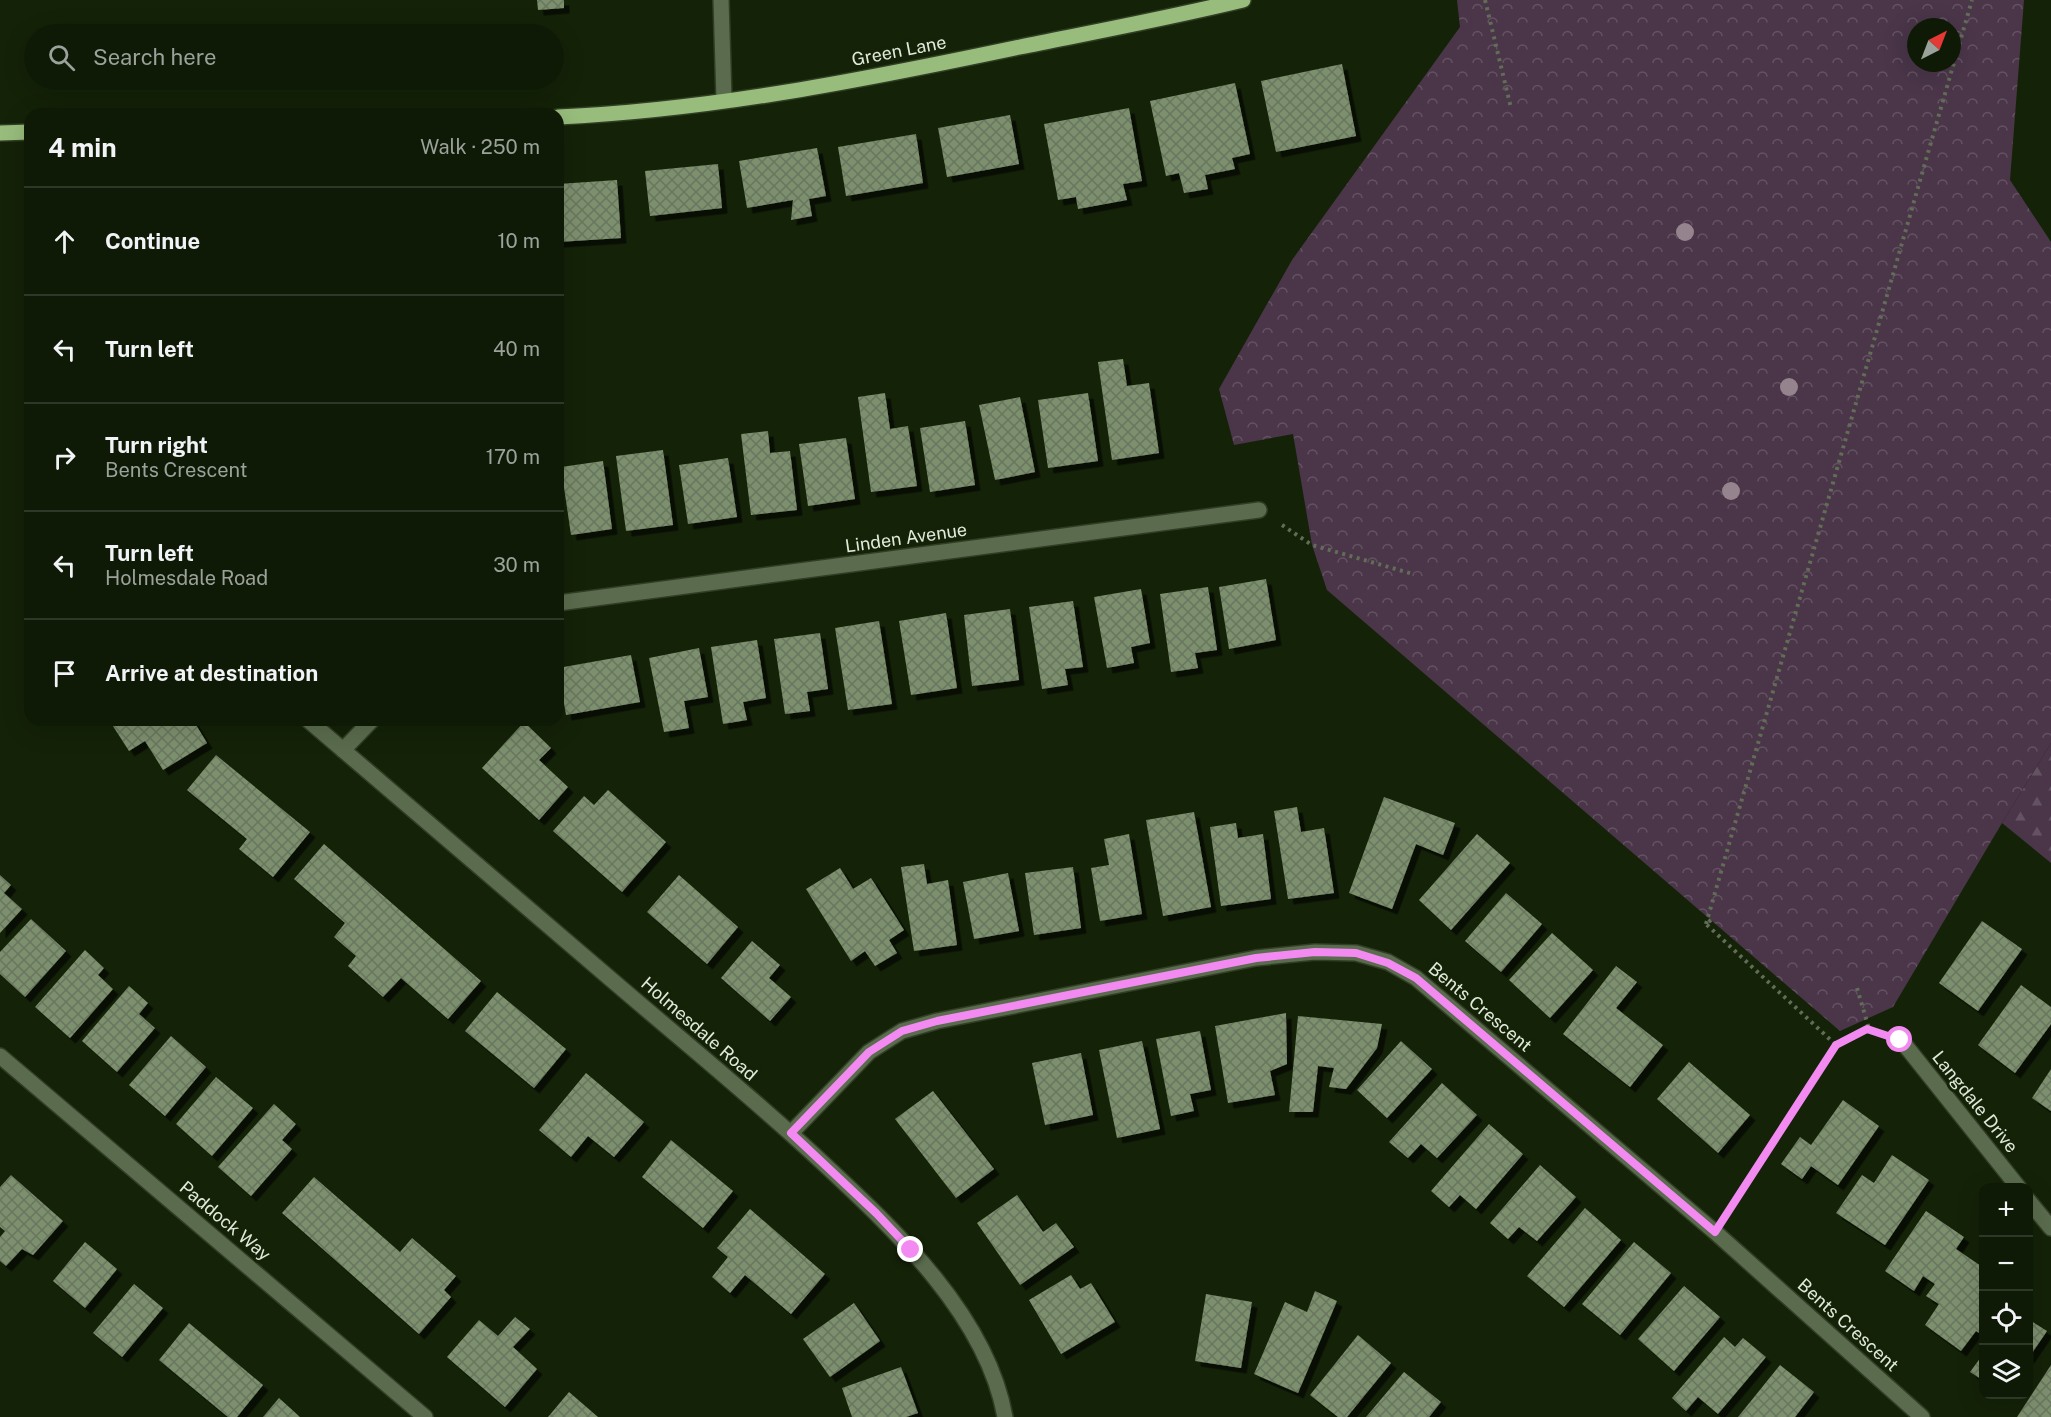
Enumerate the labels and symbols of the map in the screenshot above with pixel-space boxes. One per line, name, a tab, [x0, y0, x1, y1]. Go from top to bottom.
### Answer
north arrow	[1907, 18, 1961, 72]
street label: Green Lane	[850, 31, 948, 70]
street label: Linden Avenue	[844, 519, 968, 556]
street label: Bents Crescent	[1424, 957, 1536, 1056]
street label: Holmesdale Road	[637, 973, 762, 1085]
route start	[1886, 1026, 1912, 1052]
street label: Langdale Drive	[1928, 1047, 2023, 1157]
street label: Paddock Way	[176, 1176, 275, 1265]
route end	[897, 1236, 923, 1262]
street label: Bents Crescent	[1794, 1274, 1903, 1375]

